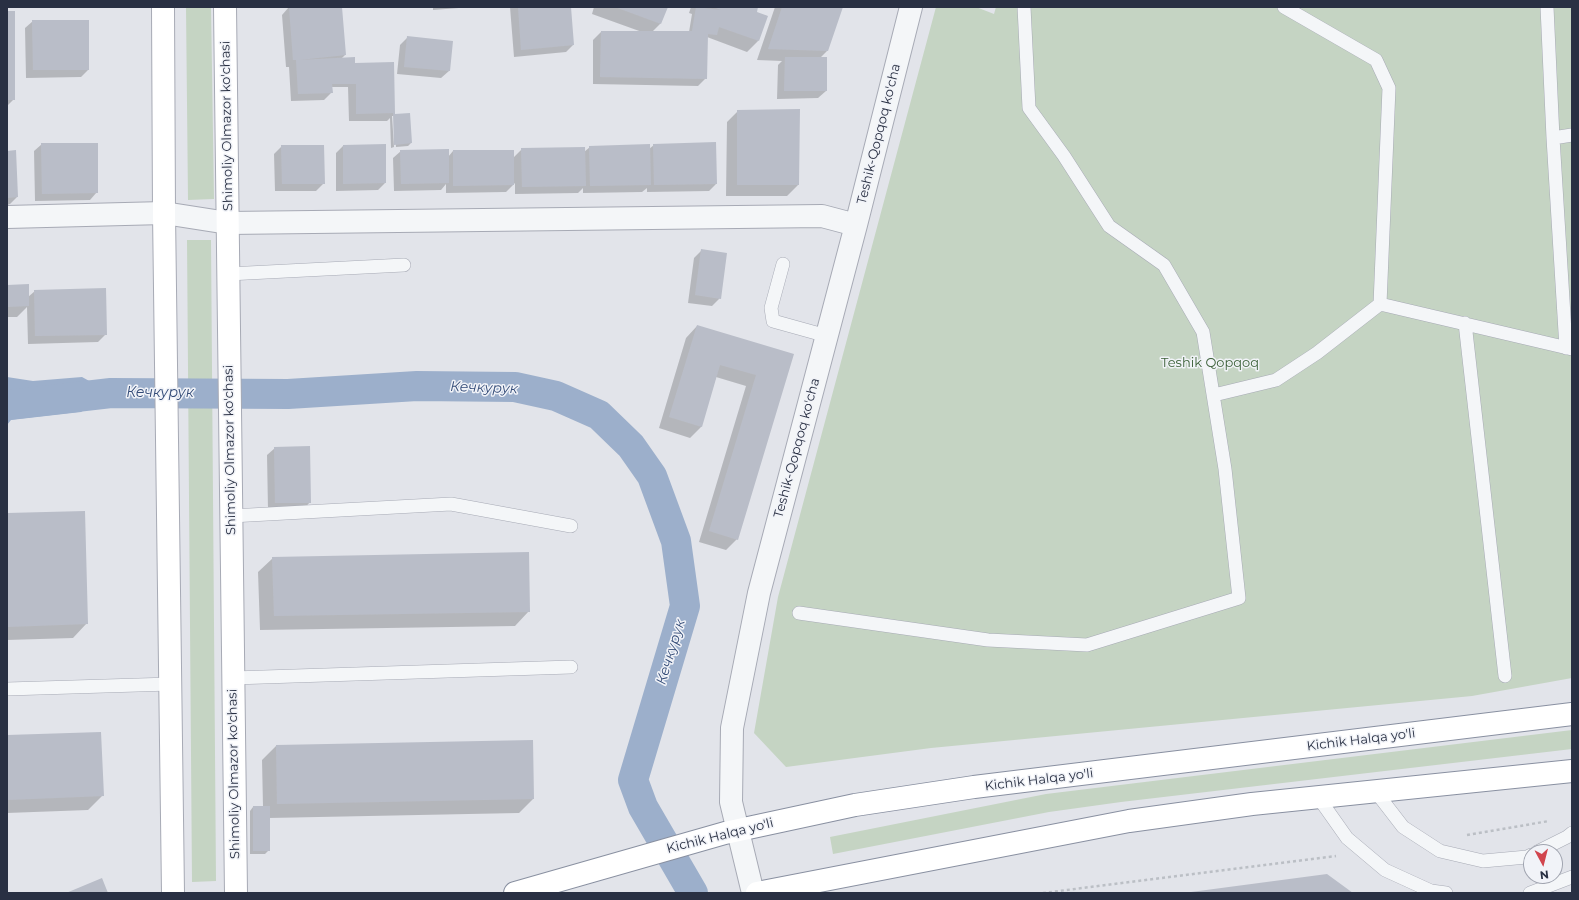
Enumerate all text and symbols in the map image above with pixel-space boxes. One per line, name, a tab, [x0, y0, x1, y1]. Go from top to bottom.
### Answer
street label: Shimoliy Olmazor ko'chasi	[218, 41, 236, 211]
street label: Teshik-Qopqoq ko'cha	[854, 62, 904, 206]
park label: Teshik Qopqoq	[1161, 355, 1259, 371]
street label: Shimoliy Olmazor ko'chasi	[221, 365, 239, 535]
street label: Teshik-Qopqoq ko'cha	[771, 376, 823, 520]
water label: Кечкурук	[450, 378, 518, 398]
water label: Кечкурук	[126, 385, 194, 401]
water label: Кечкурук	[653, 617, 689, 687]
street label: Shimoliy Olmazor ko'chasi	[225, 689, 243, 859]
street label: Kichik Halqa yo'li	[1306, 726, 1416, 754]
street label: Kichik Halqa yo'li	[984, 766, 1094, 794]
street label: Kichik Halqa yo'li	[665, 815, 775, 857]
north arrow	[1523, 844, 1563, 884]
text: N	[1539, 867, 1550, 882]

